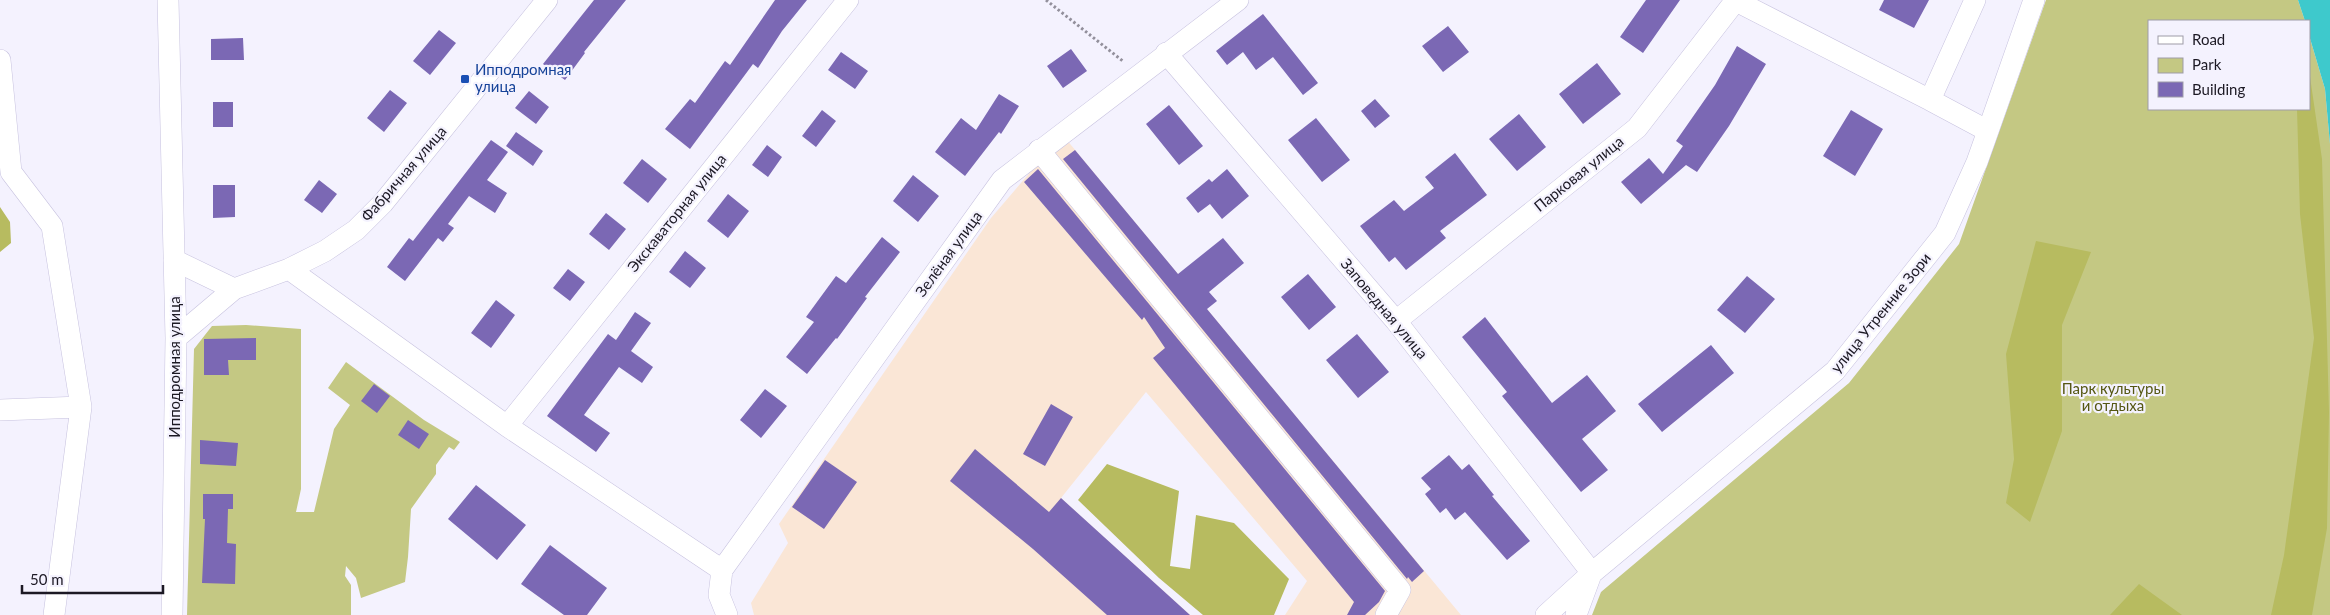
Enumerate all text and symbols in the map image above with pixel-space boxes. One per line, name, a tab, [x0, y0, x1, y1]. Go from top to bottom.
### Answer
legend	[2148, 20, 2310, 110]
text: Road	[2192, 30, 2225, 48]
text: Park	[2192, 55, 2222, 73]
place label: Ипподромная улица	[475, 60, 572, 95]
marker: Ипподромная улица	[459, 73, 471, 85]
text: Building	[2192, 80, 2245, 98]
street label: Фабричная улица	[357, 122, 450, 225]
street label: Парковая улица	[1530, 132, 1627, 215]
street label: Экскаваторная улица	[623, 150, 729, 275]
street label: Зелёная улица	[911, 207, 985, 300]
street label: улица Утренние Зори	[1826, 249, 1934, 376]
street label: Заповедная улица	[1338, 254, 1432, 362]
street label: Ипподромная улица	[165, 296, 183, 438]
park label: Парк культуры и отдыха	[2062, 379, 2164, 414]
scale bar	[22, 562, 164, 594]
text: 50 m	[30, 570, 64, 588]

